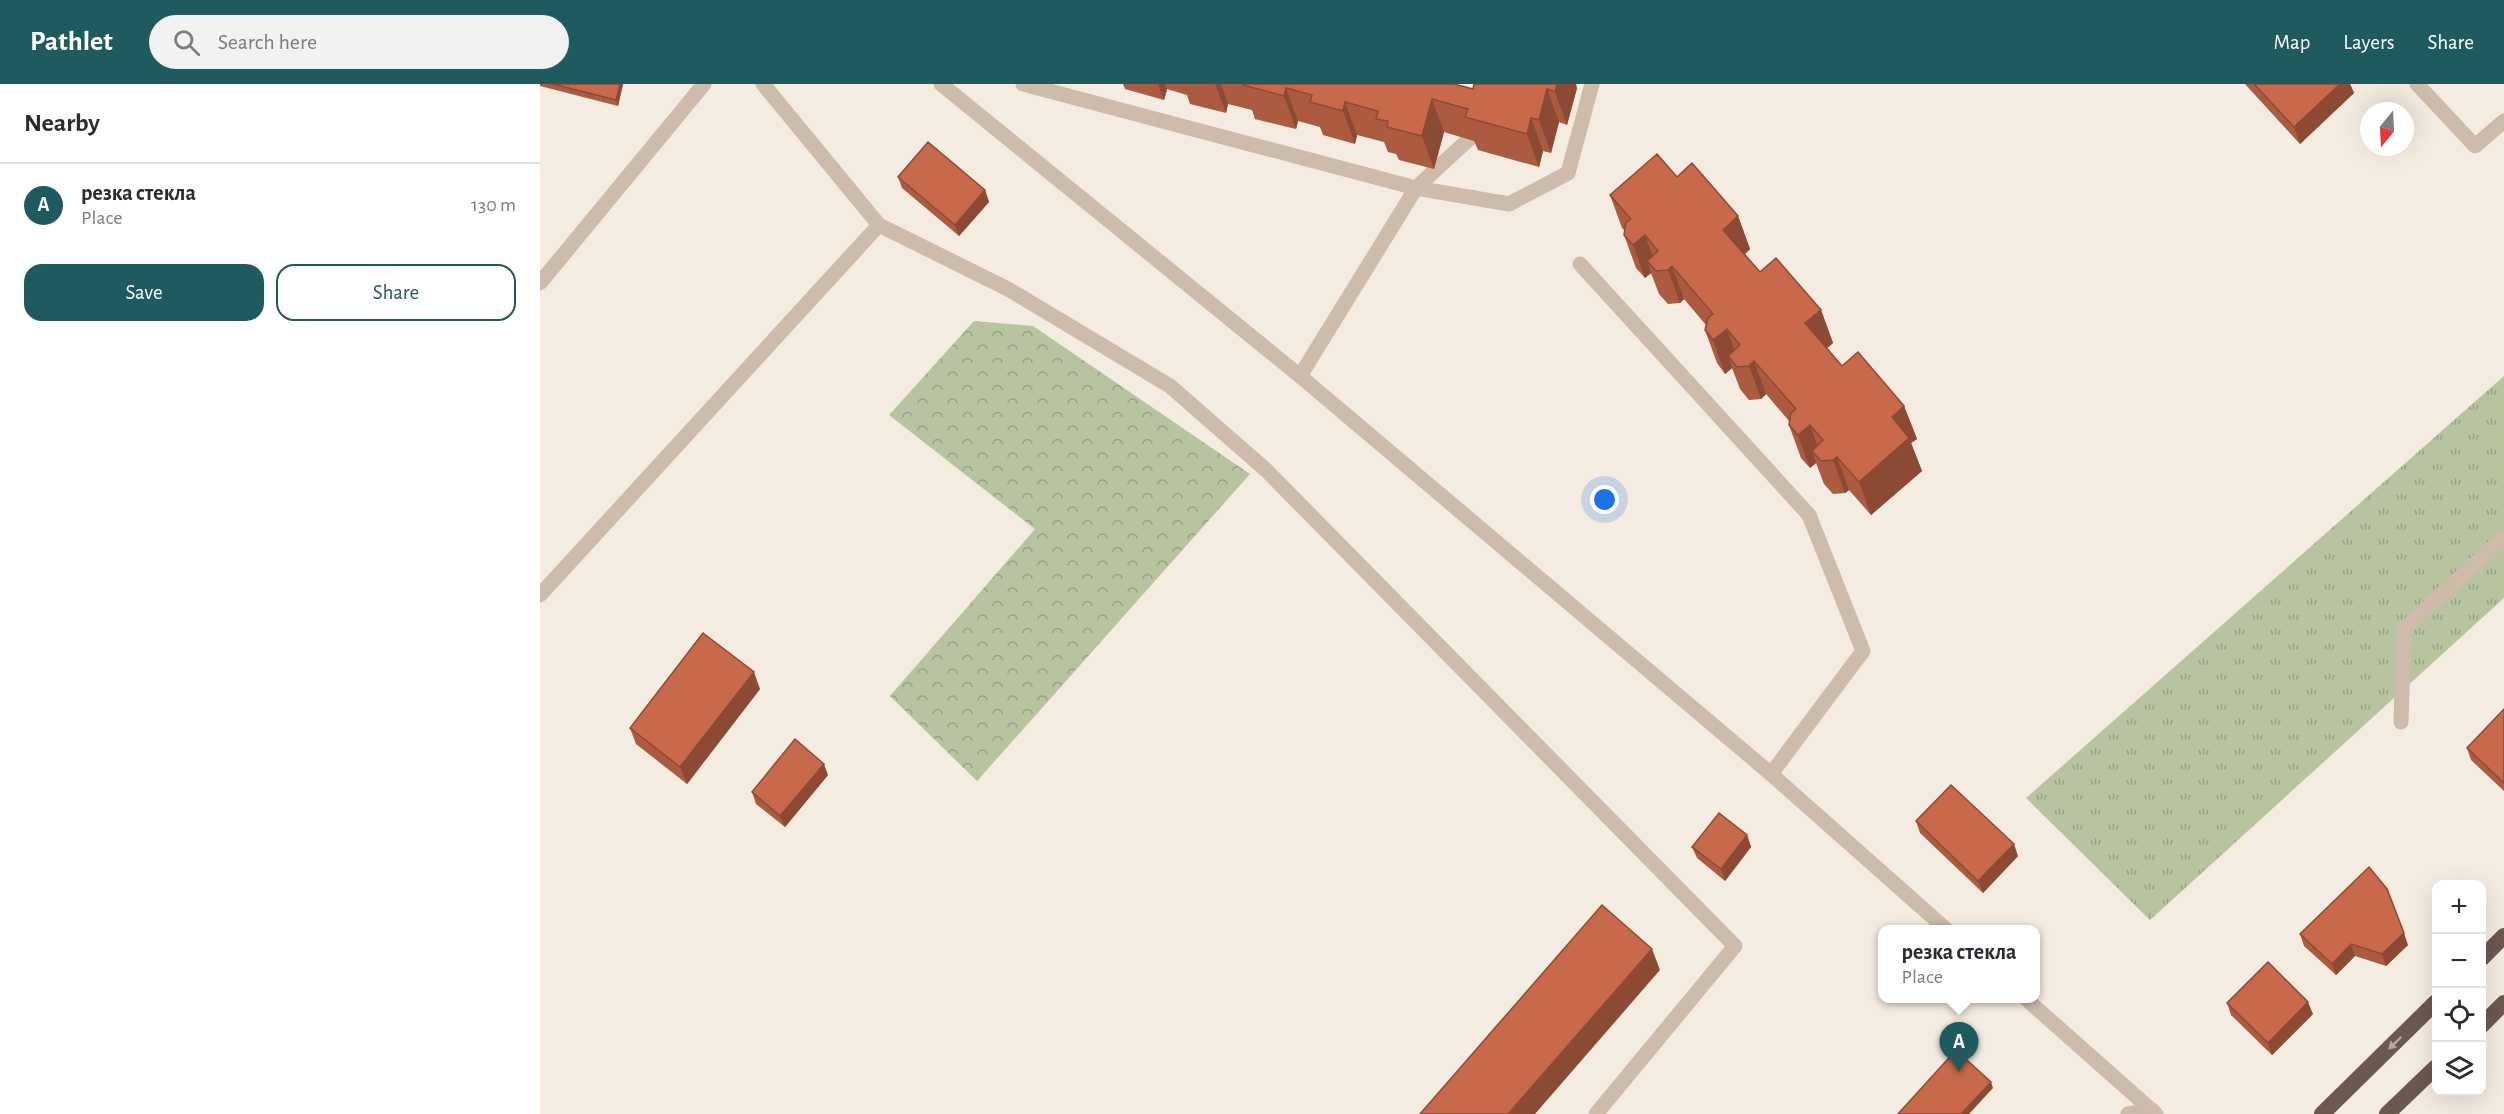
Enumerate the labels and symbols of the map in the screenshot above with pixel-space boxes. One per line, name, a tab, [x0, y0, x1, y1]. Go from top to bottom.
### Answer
north arrow	[2360, 102, 2414, 156]
your location	[1590, 485, 1619, 514]
pin: A	[1940, 1022, 1978, 1072]
one-way arrow	[2387, 1036, 2402, 1050]

